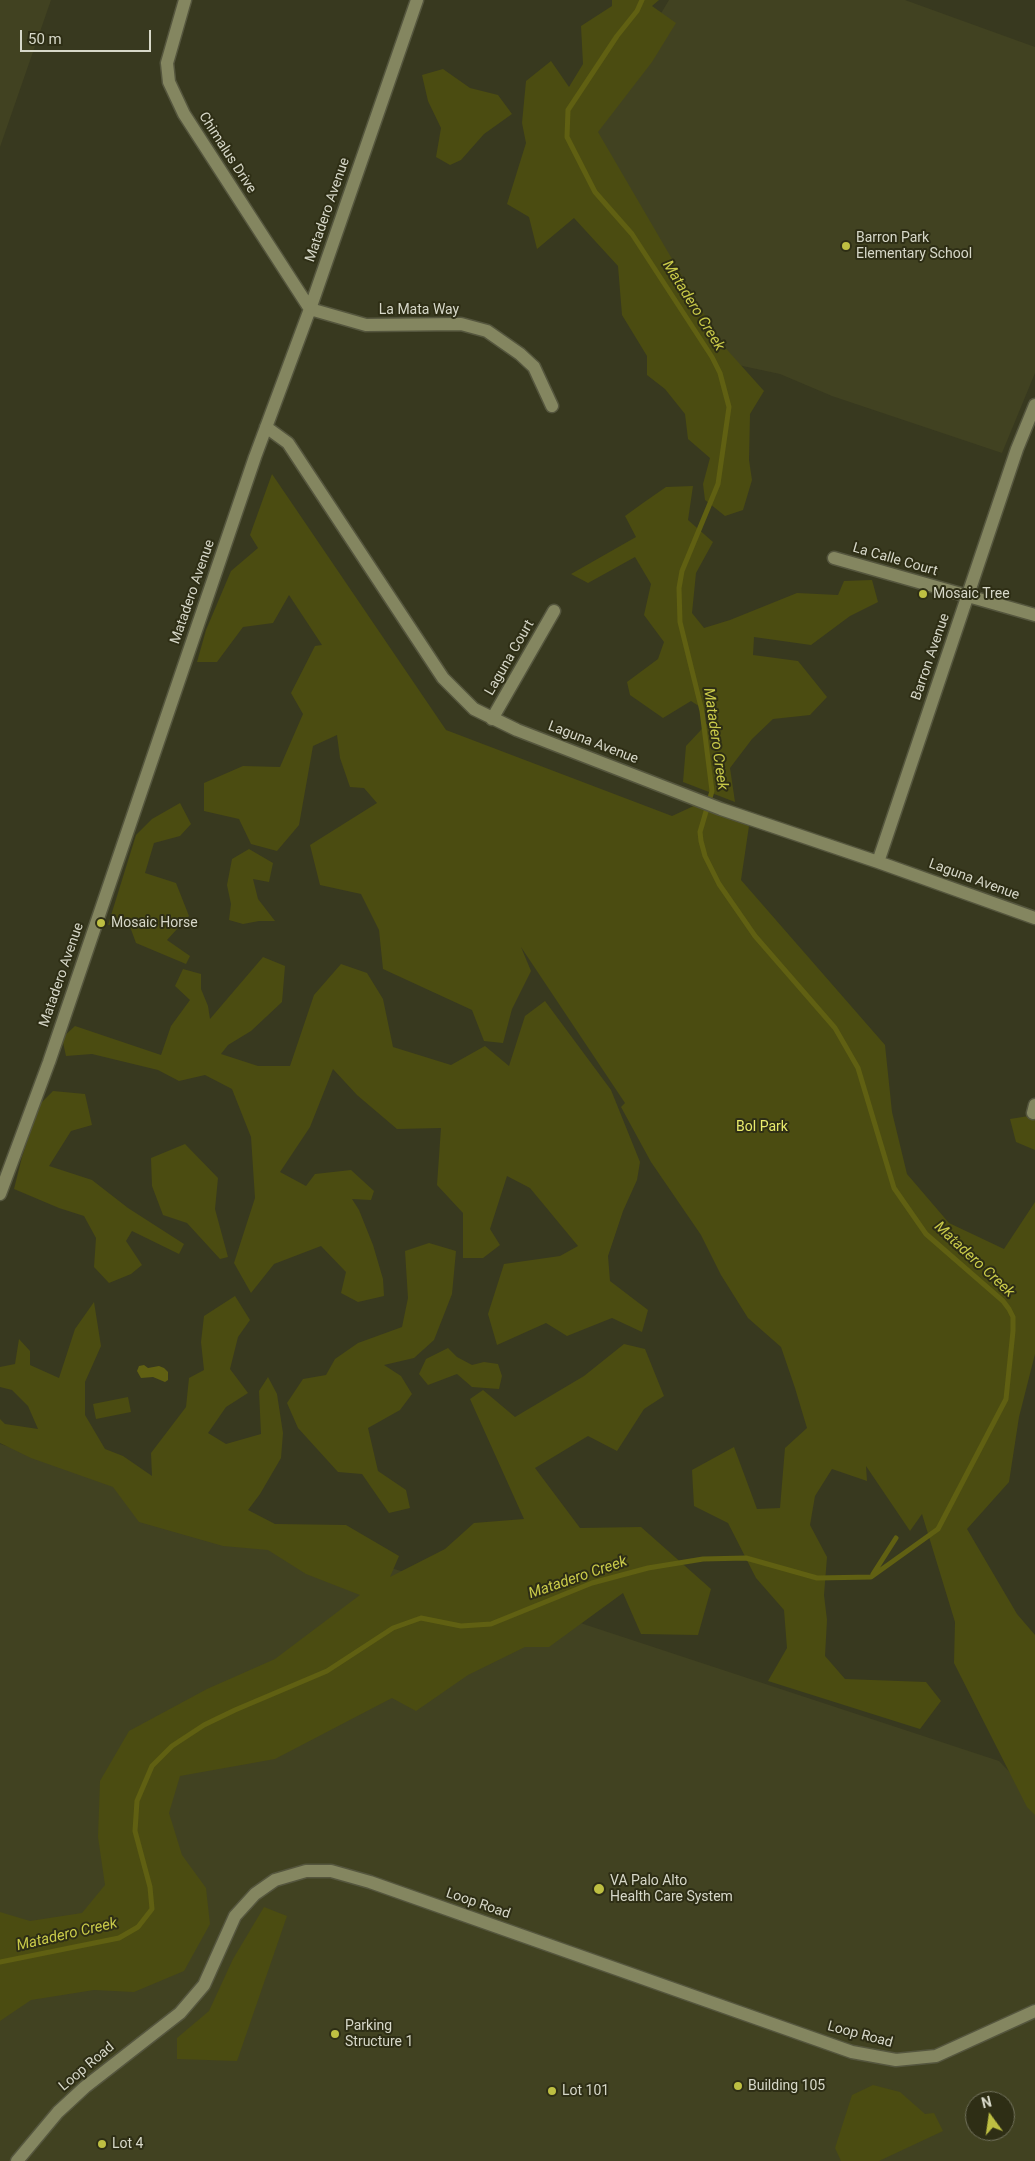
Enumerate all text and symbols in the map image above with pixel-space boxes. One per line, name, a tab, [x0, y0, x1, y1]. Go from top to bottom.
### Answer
scale bar	[22, 20, 154, 52]
text: 50 m	[28, 30, 62, 48]
street label: Chimalus Drive	[195, 109, 259, 197]
street label: Matadero Avenue	[302, 156, 354, 264]
place label: Barron Park Elementary School	[856, 230, 972, 262]
marker: Barron Park Elementary School	[840, 240, 852, 252]
water label: Matadero Creek	[658, 258, 728, 354]
street label: La Mata Way	[379, 302, 459, 318]
street label: Matadero Avenue	[167, 538, 219, 646]
street label: La Calle Court	[851, 540, 939, 580]
place label: Mosaic Tree	[933, 586, 1010, 602]
marker: Mosaic Tree	[917, 588, 929, 600]
street label: Barron Avenue	[908, 611, 954, 703]
street label: Laguna Court	[482, 617, 538, 699]
water label: Matadero Creek	[699, 687, 731, 791]
street label: Laguna Avenue	[545, 718, 641, 768]
street label: Laguna Avenue	[926, 856, 1022, 904]
place label: Mosaic Horse	[111, 915, 198, 931]
marker: Mosaic Horse	[95, 917, 107, 929]
street label: Matadero Avenue	[36, 921, 88, 1029]
park label: Bol Park	[736, 1119, 788, 1135]
water label: Matadero Creek	[930, 1218, 1018, 1302]
water label: Matadero Creek	[526, 1553, 630, 1603]
place label: VA Palo Alto Health Care System	[610, 1873, 733, 1905]
marker: VA Palo Alto Health Care System	[592, 1882, 606, 1896]
street label: Loop Road	[444, 1885, 512, 1923]
water label: Matadero Creek	[15, 1915, 119, 1955]
place label: Parking Structure 1	[345, 2018, 413, 2050]
street label: Loop Road	[825, 2018, 895, 2052]
marker: Parking Structure 1	[329, 2028, 341, 2040]
street label: Loop Road	[56, 2039, 118, 2095]
place label: Building 105	[748, 2078, 825, 2094]
marker: Building 105	[732, 2080, 744, 2092]
place label: Lot 101	[562, 2083, 609, 2099]
marker: Lot 101	[546, 2085, 558, 2097]
north arrow	[965, 2091, 1015, 2141]
text: N	[980, 2093, 993, 2111]
place label: Lot 4	[112, 2136, 143, 2152]
marker: Lot 4	[96, 2138, 108, 2150]

